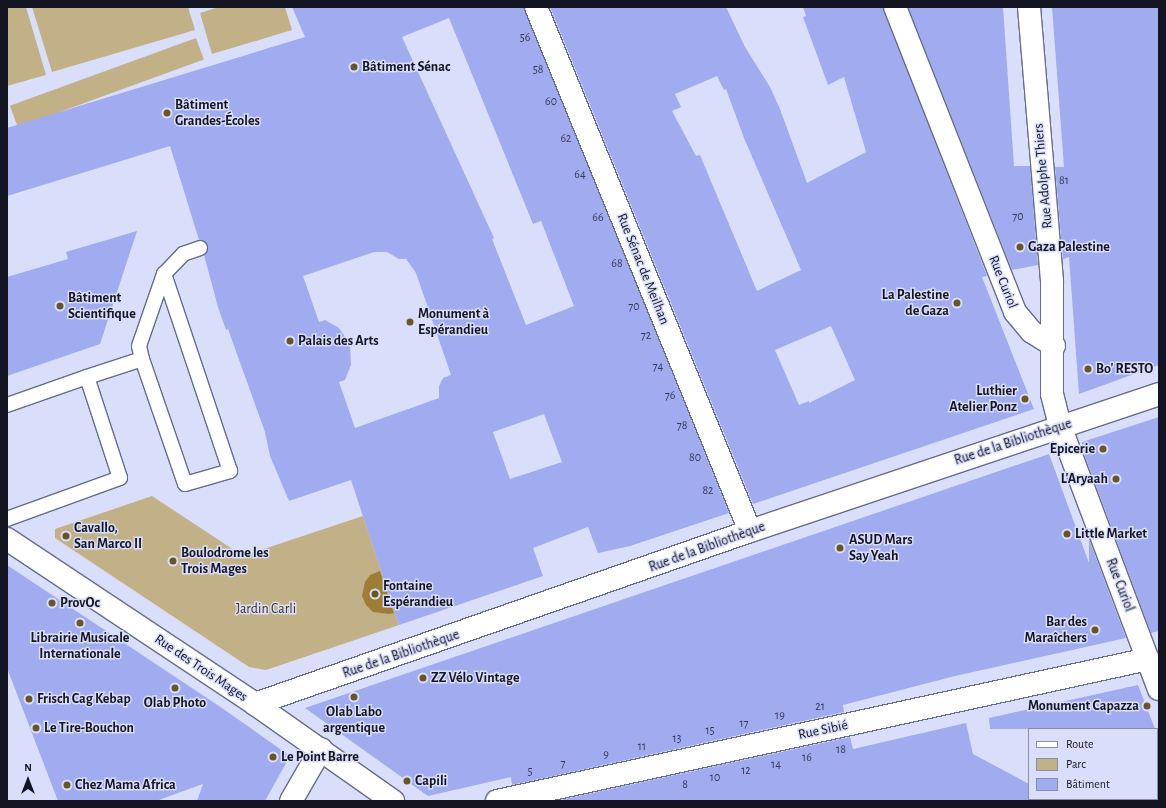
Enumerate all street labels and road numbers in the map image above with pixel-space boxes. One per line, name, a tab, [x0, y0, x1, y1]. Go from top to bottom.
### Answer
street label: Rue Adolphe Thiers	[1030, 123, 1056, 229]
street label: Rue Sénac de Meilhan	[613, 211, 673, 327]
street label: Rue Curiol	[985, 253, 1021, 311]
street label: Rue de la Bibliothèque	[952, 415, 1074, 469]
street label: Rue de la Bibliothèque	[647, 518, 767, 576]
street label: Rue Curiol	[1102, 556, 1138, 614]
street label: Rue de la Bibliothèque	[340, 626, 462, 682]
street label: Rue des Trois Mages	[151, 631, 251, 705]
street label: Rue Sibié	[797, 717, 849, 743]

